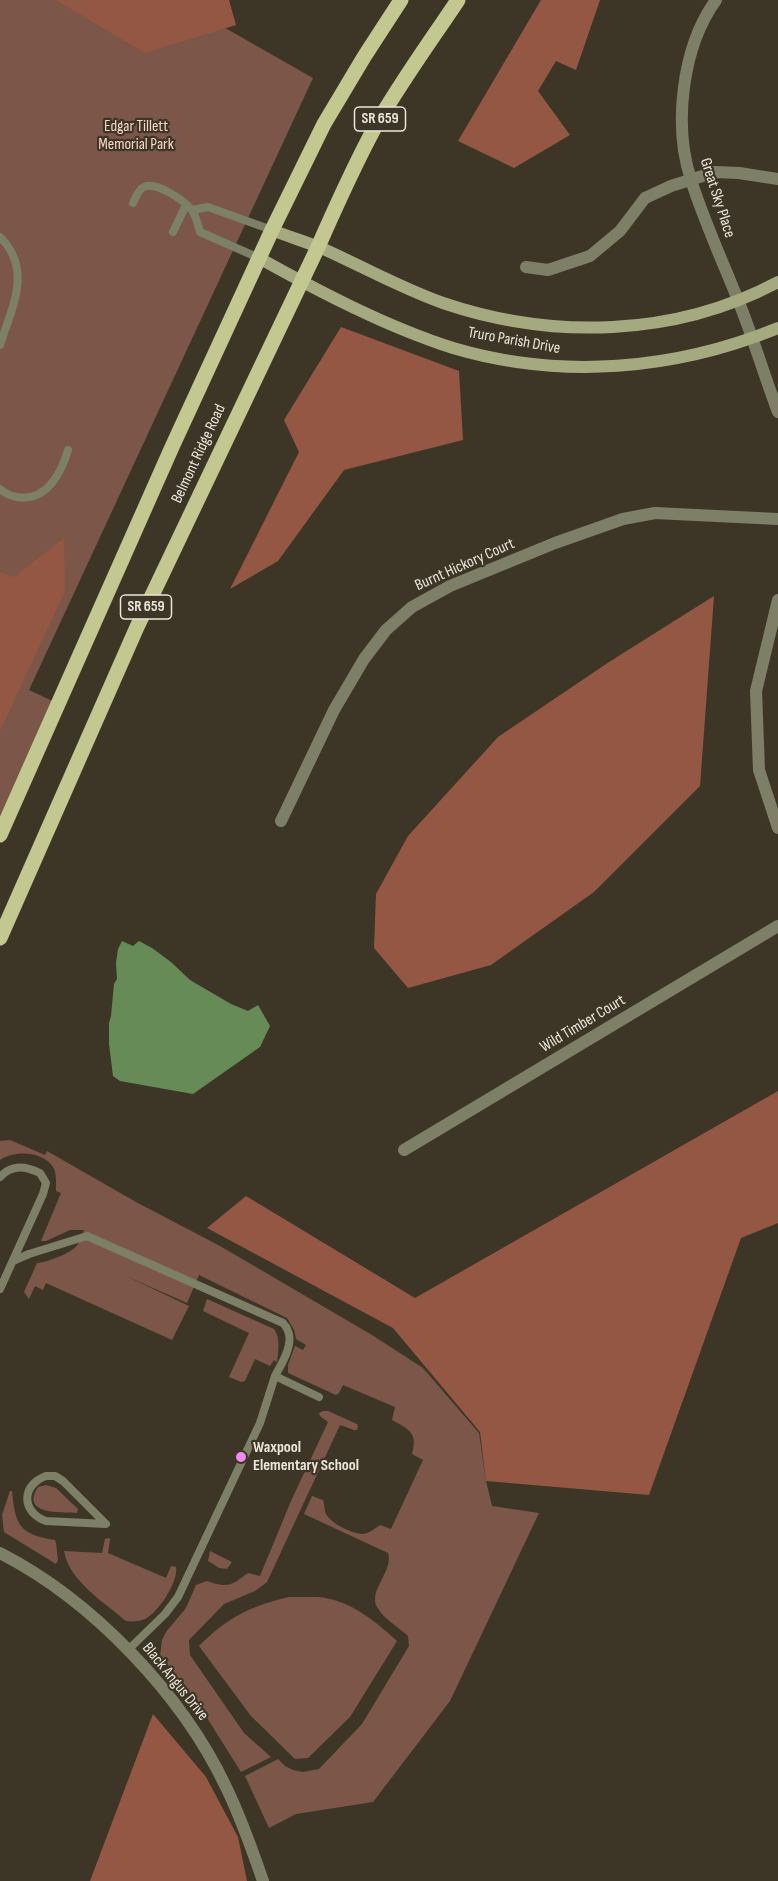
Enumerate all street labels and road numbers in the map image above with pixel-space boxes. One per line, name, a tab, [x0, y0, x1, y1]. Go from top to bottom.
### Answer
road number: SR 659	[354, 107, 406, 131]
street label: Great Sky Place	[695, 156, 739, 240]
street label: Truro Parish Drive	[466, 323, 562, 359]
street label: Belmont Ridge Road	[168, 402, 230, 506]
street label: Burnt Hickory Court	[412, 535, 518, 595]
road number: SR 659	[120, 595, 172, 619]
street label: Wild Timber Court	[537, 991, 629, 1057]
street label: Black Angus Drive	[138, 1639, 212, 1725]

